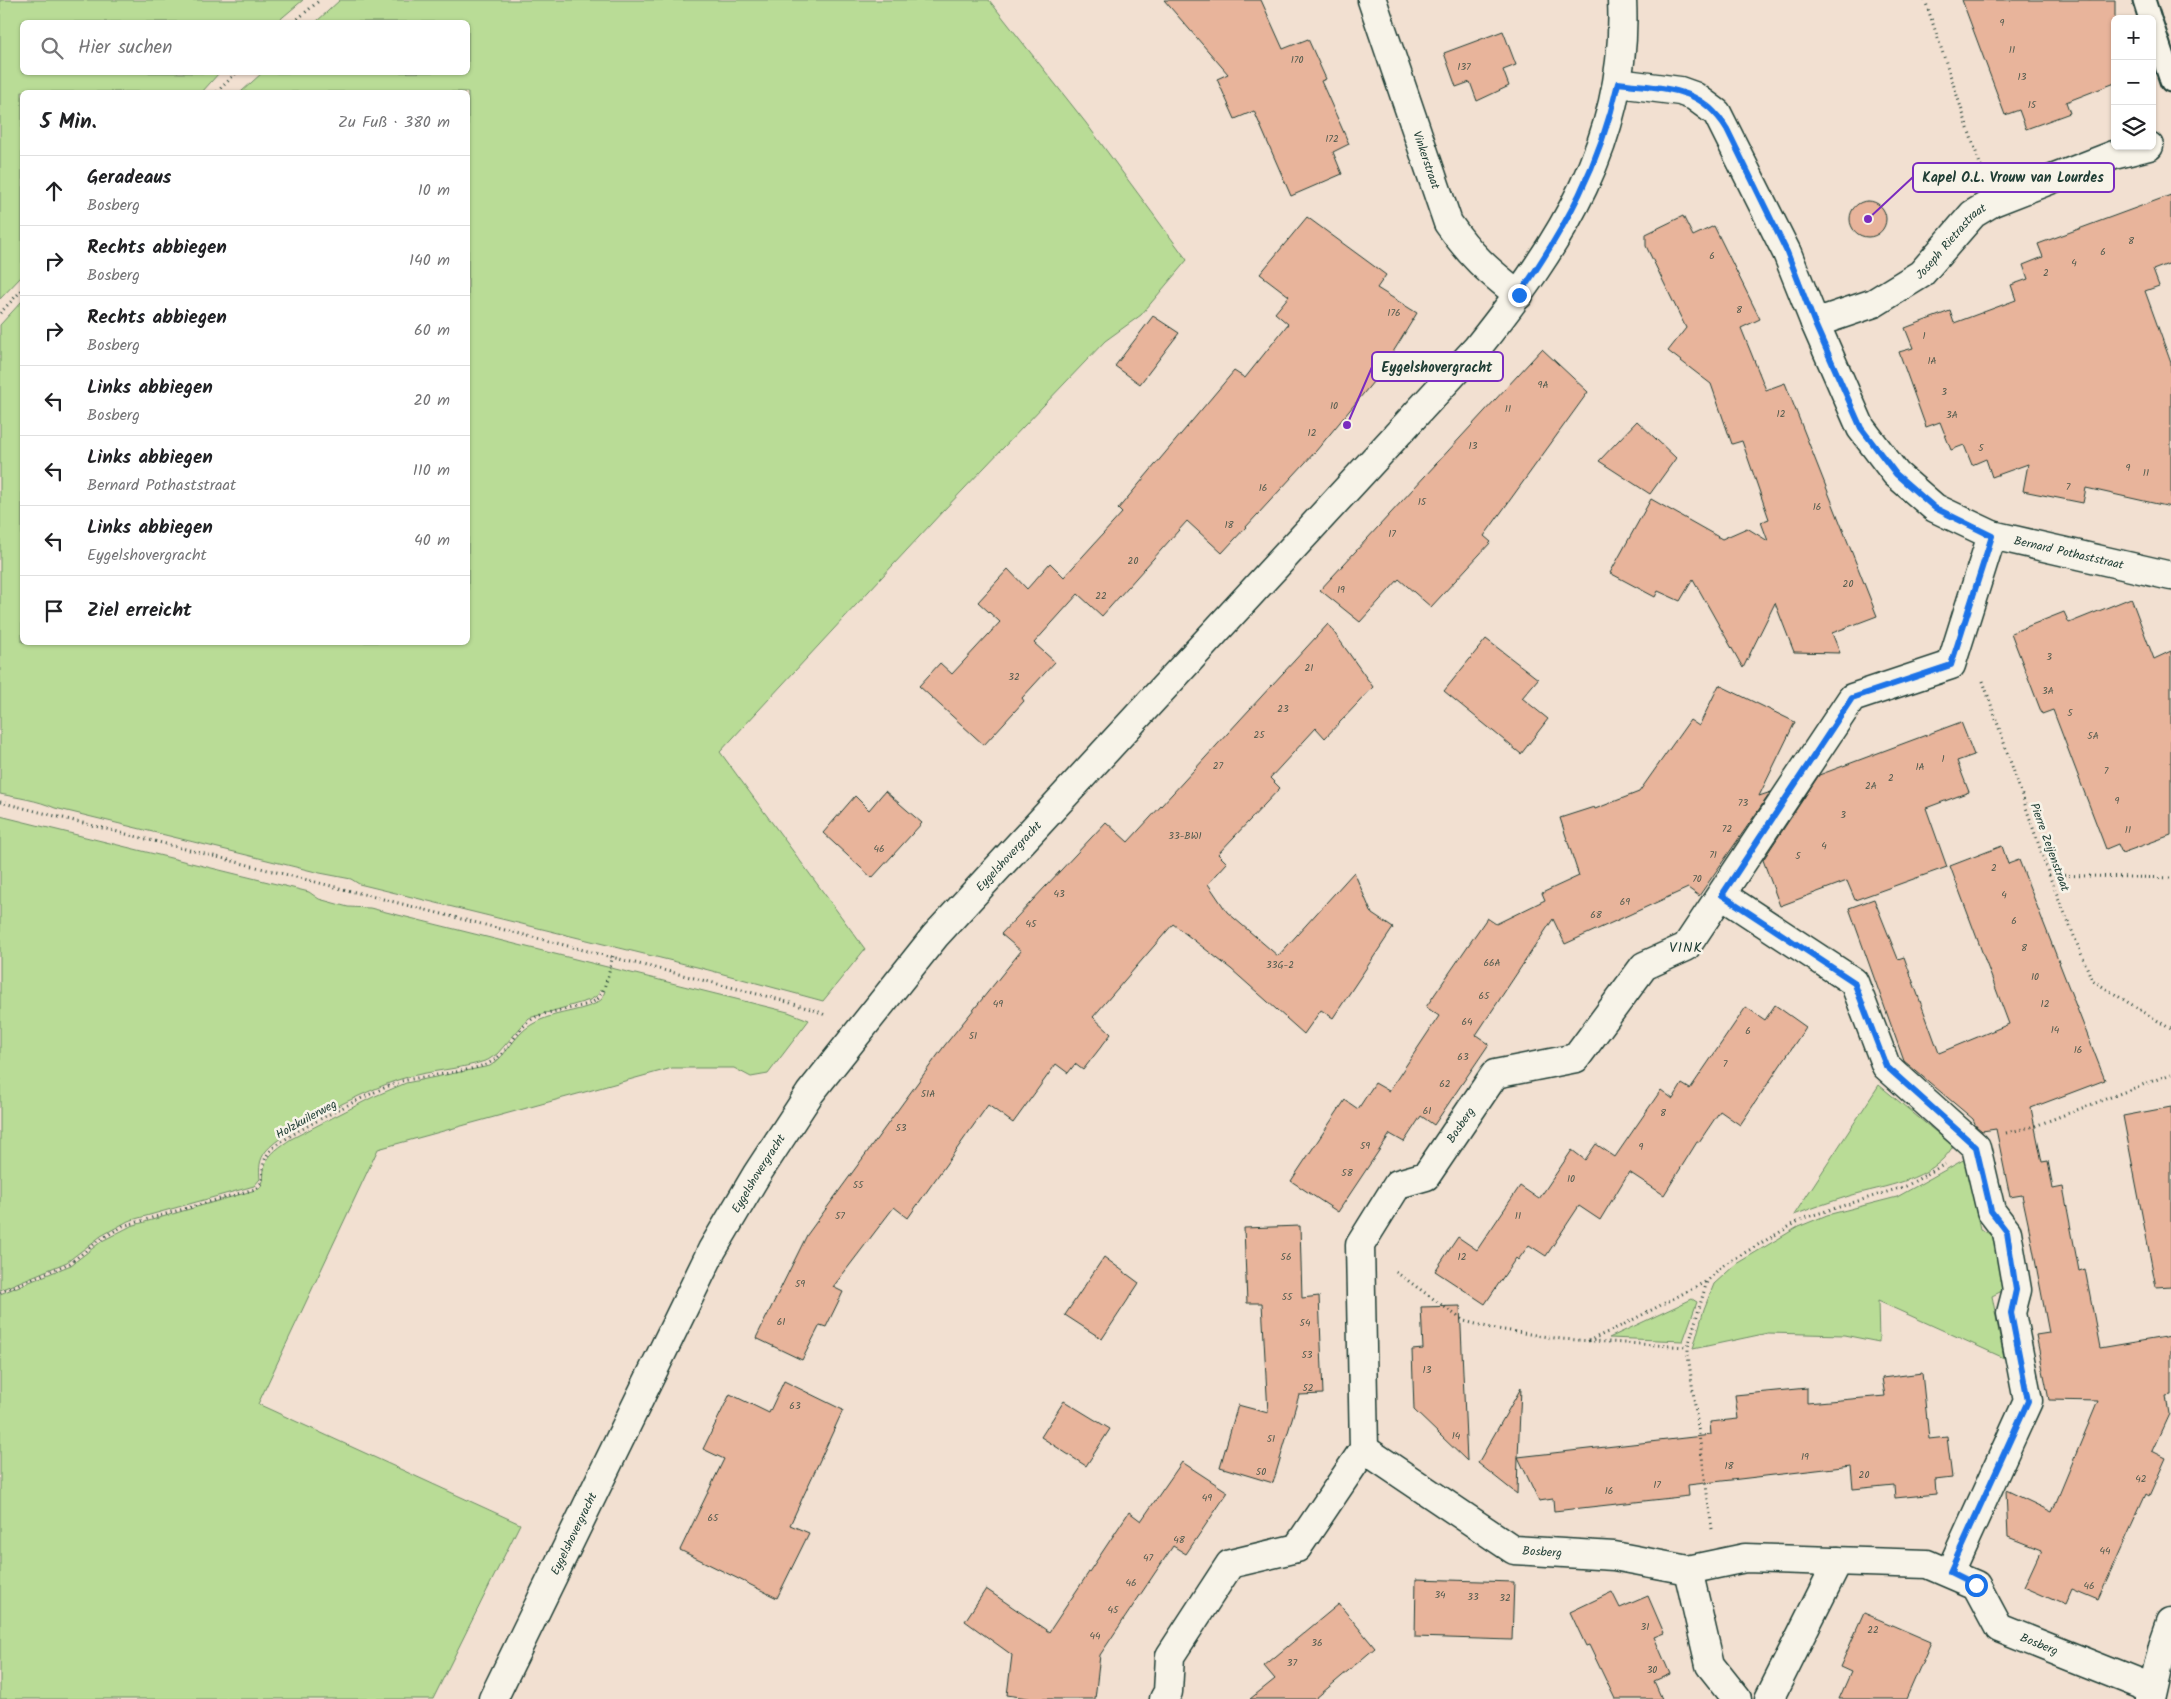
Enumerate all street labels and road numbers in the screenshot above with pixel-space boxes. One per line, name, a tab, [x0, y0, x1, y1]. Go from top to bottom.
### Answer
street label: Vinkerstraat	[1407, 128, 1445, 192]
street label: Joseph Rietrastraat	[1912, 199, 1990, 285]
street label: Bernard Pothaststraat	[2012, 531, 2126, 575]
street label: Pierre Zeijenstraat	[2025, 800, 2074, 894]
street label: Eygelshovergracht	[972, 817, 1047, 896]
street label: Holzkuilerweg	[272, 1095, 341, 1144]
street label: Bosberg	[1442, 1103, 1480, 1147]
street label: Eygelshovergracht	[727, 1130, 791, 1217]
street label: Eygelshovergracht	[546, 1489, 603, 1578]
street label: Bosberg	[1522, 1542, 1563, 1563]
street label: Bosberg	[2017, 1628, 2061, 1661]

